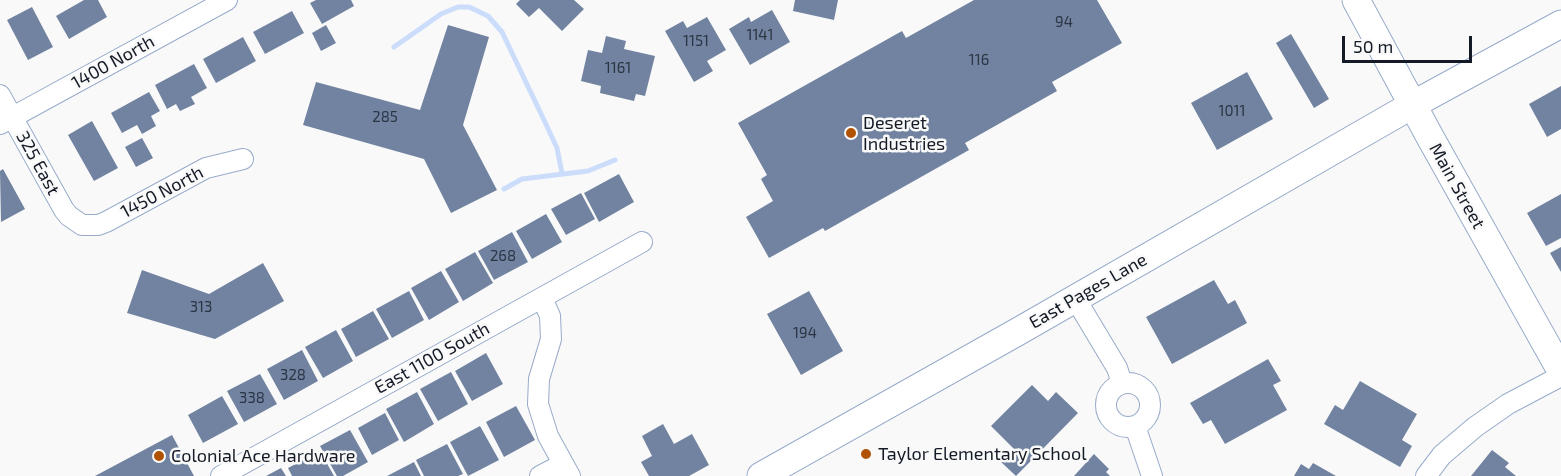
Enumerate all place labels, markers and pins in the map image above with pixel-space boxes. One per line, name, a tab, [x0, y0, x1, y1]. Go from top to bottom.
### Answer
place label: Deseret Industries	[863, 112, 945, 154]
marker: Deseret Industries	[844, 126, 858, 140]
place label: Taylor Elementary School	[878, 443, 1087, 465]
place label: Colonial Ace Hardware	[171, 445, 355, 467]
marker: Taylor Elementary School	[859, 447, 873, 461]
marker: Colonial Ace Hardware	[152, 449, 166, 463]

